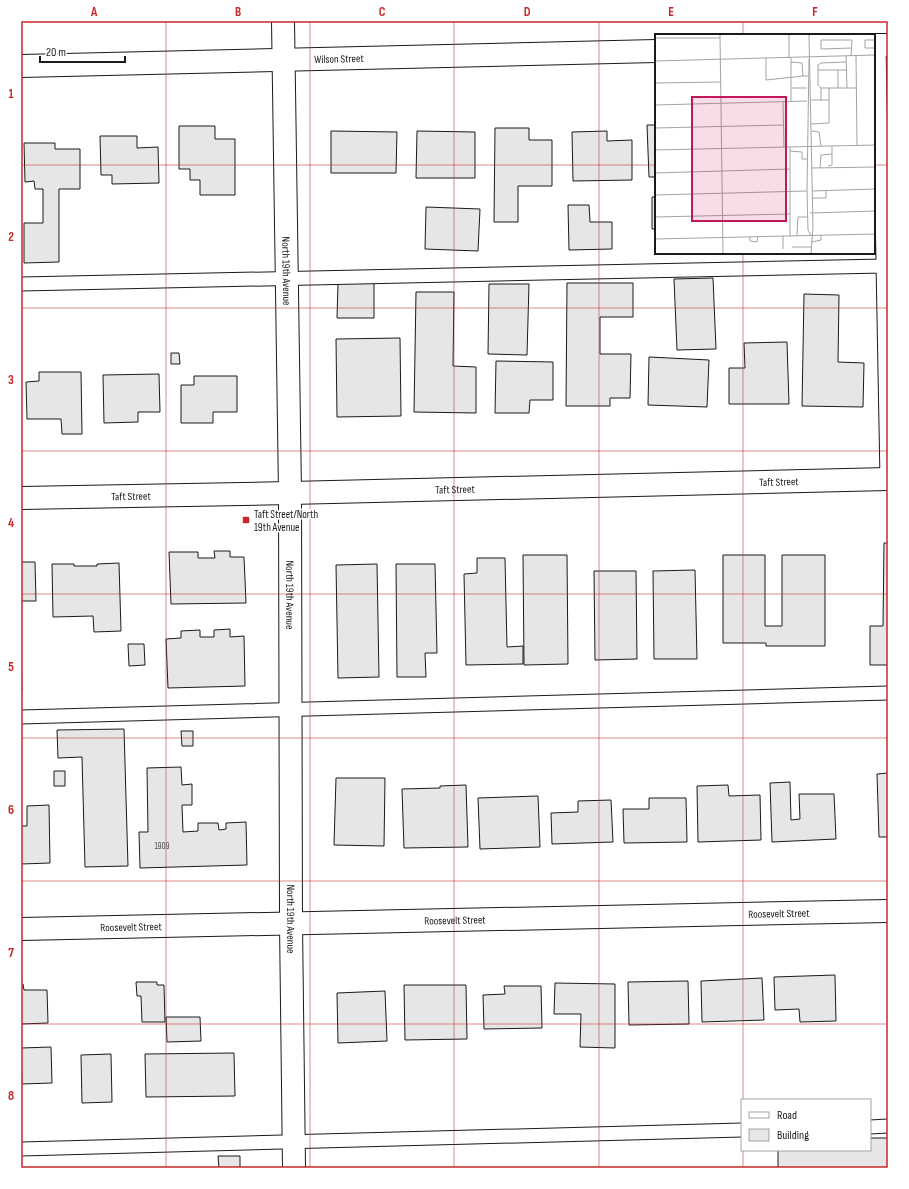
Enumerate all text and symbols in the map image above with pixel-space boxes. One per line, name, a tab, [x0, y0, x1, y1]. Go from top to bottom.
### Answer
text: A	[90, 4, 98, 20]
text: B	[235, 4, 241, 20]
text: C	[379, 4, 386, 20]
text: D	[524, 4, 531, 20]
text: E	[668, 4, 674, 20]
text: F	[812, 4, 818, 20]
inset map	[655, 34, 875, 254]
scale bar	[40, 38, 125, 64]
text: 20 m	[46, 45, 66, 60]
street label: Wilson Street	[314, 52, 364, 66]
text: 1	[8, 86, 14, 102]
text: 2	[8, 229, 14, 245]
street label: North 19th Avenue	[279, 236, 293, 306]
text: 3	[8, 372, 14, 388]
street label: Taft Street	[759, 475, 799, 489]
street label: Taft Street	[435, 483, 475, 497]
street label: Taft Street	[111, 490, 152, 503]
place label: Taft Street/North 19th Avenue	[254, 508, 318, 534]
text: 4	[8, 515, 14, 531]
marker: Taft Street/North 19th Avenue	[241, 515, 251, 525]
street label: North 19th Avenue	[283, 560, 296, 629]
text: 5	[8, 659, 14, 675]
text: 6	[8, 802, 14, 818]
house number: 1909	[154, 841, 170, 852]
street label: North 19th Avenue	[284, 884, 297, 953]
street label: Roosevelt Street	[748, 907, 810, 921]
street label: Roosevelt Street	[424, 913, 486, 928]
street label: Roosevelt Street	[100, 920, 162, 934]
text: 7	[8, 945, 14, 961]
text: 8	[8, 1088, 14, 1104]
legend	[741, 1099, 871, 1151]
text: Road	[777, 1108, 797, 1123]
text: Building	[777, 1128, 809, 1143]

